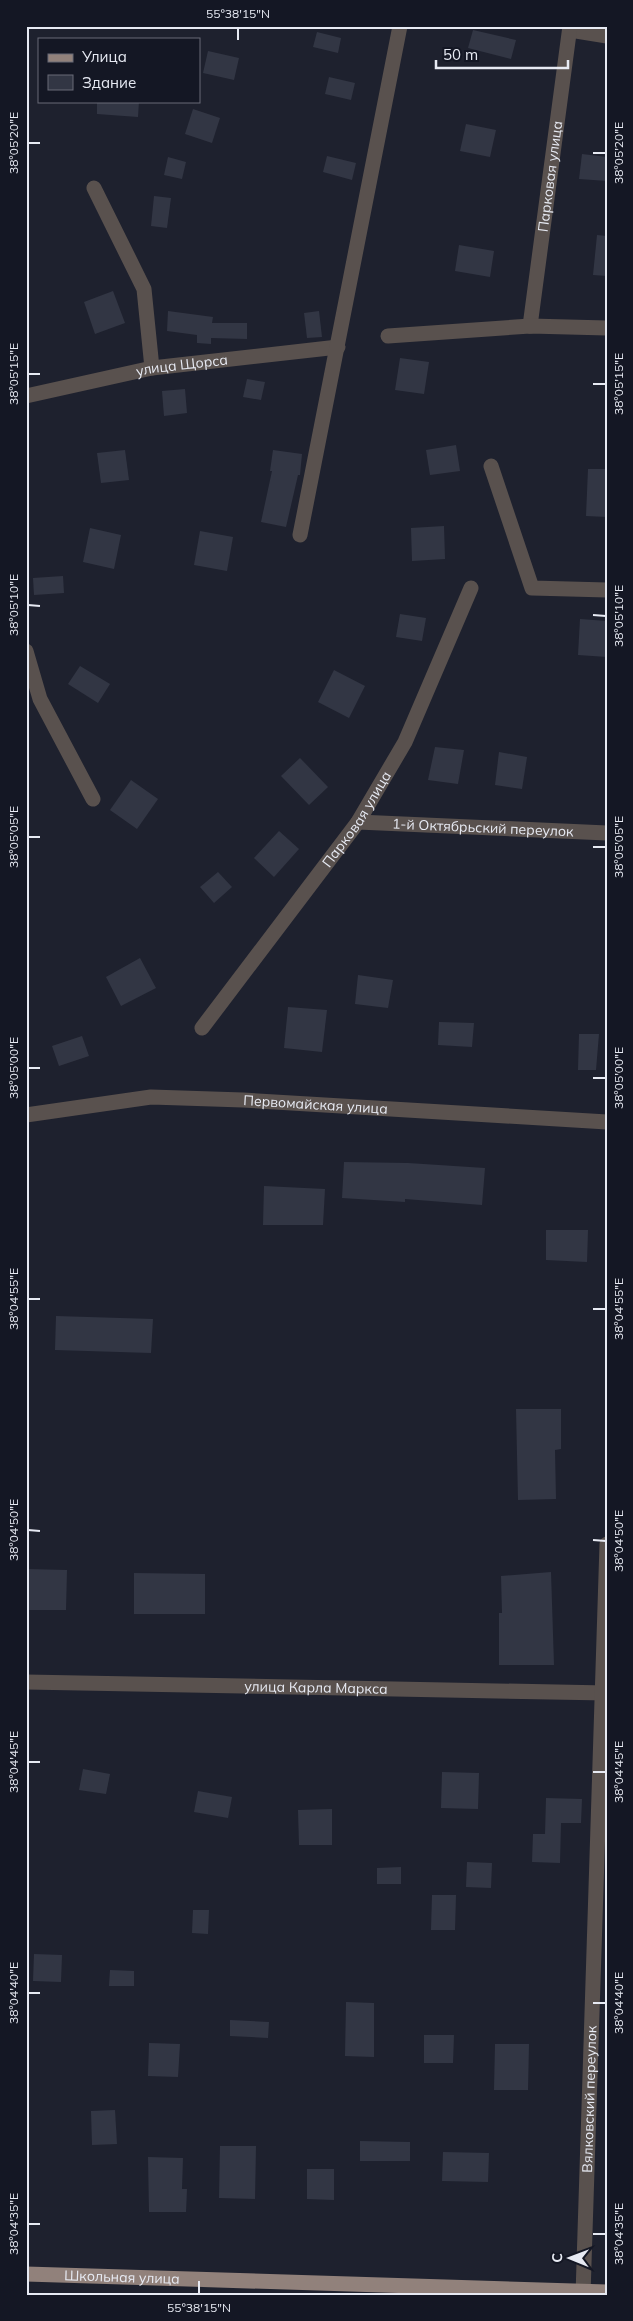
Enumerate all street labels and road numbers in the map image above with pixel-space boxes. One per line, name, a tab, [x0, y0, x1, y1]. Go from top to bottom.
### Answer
street label: Парковая улица	[534, 120, 566, 233]
street label: улица Щорса	[134, 351, 229, 380]
street label: Парковая улица	[318, 768, 395, 871]
street label: 1-й Октябрьский переулок	[392, 815, 574, 841]
street label: Первомайская улица	[243, 1091, 388, 1118]
street label: улица Карла Маркса	[244, 1677, 388, 1698]
street label: Вялковский переулок	[578, 2025, 601, 2173]
street label: Школьная улица	[64, 2266, 180, 2288]

